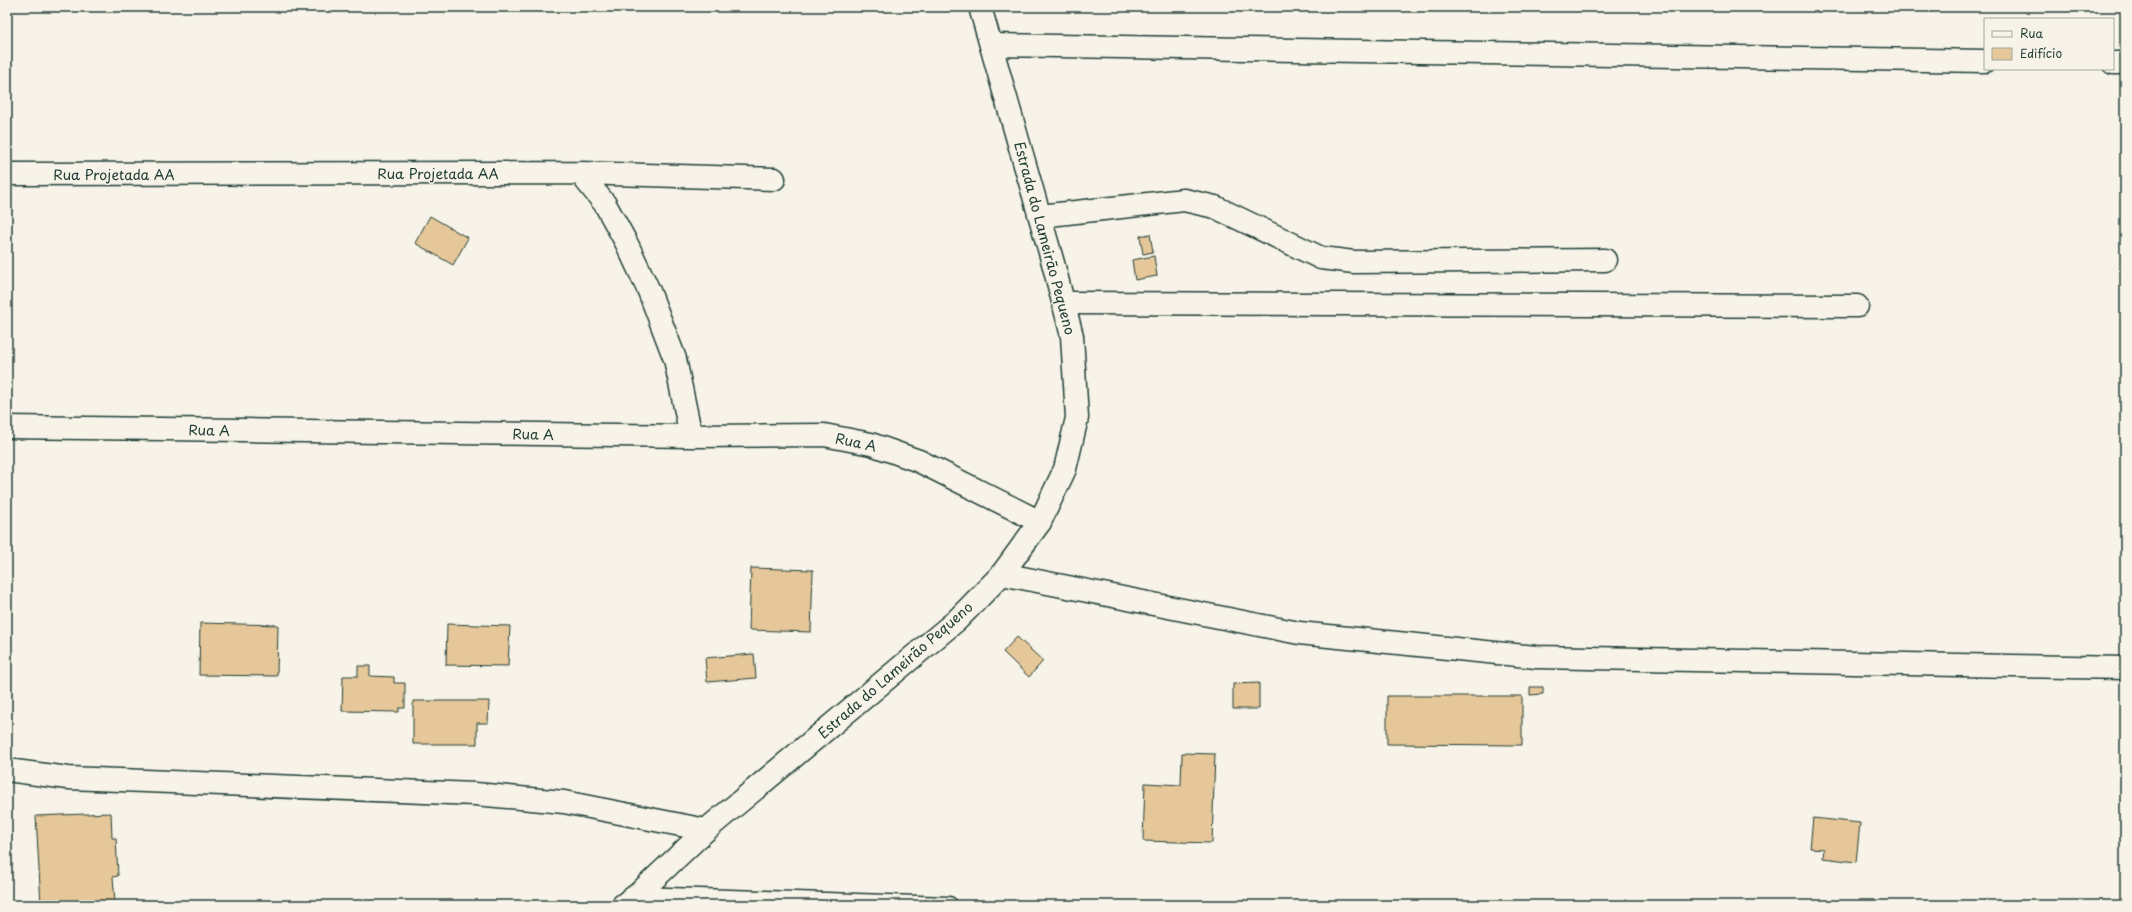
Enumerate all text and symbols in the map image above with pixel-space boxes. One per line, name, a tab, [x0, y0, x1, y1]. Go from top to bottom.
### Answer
legend	[1984, 18, 2114, 70]
text: Rua	[2020, 24, 2044, 42]
text: Edifício	[2020, 44, 2062, 62]
street label: Estrada do Lameirão Pequeno	[1009, 139, 1081, 337]
street label: Rua Projetada AA	[377, 163, 499, 184]
street label: Rua Projetada AA	[53, 164, 175, 185]
street label: Rua A	[188, 419, 230, 441]
street label: Rua A	[512, 423, 554, 445]
street label: Rua A	[833, 427, 879, 457]
street label: Estrada do Lameirão Pequeno	[813, 597, 977, 743]

